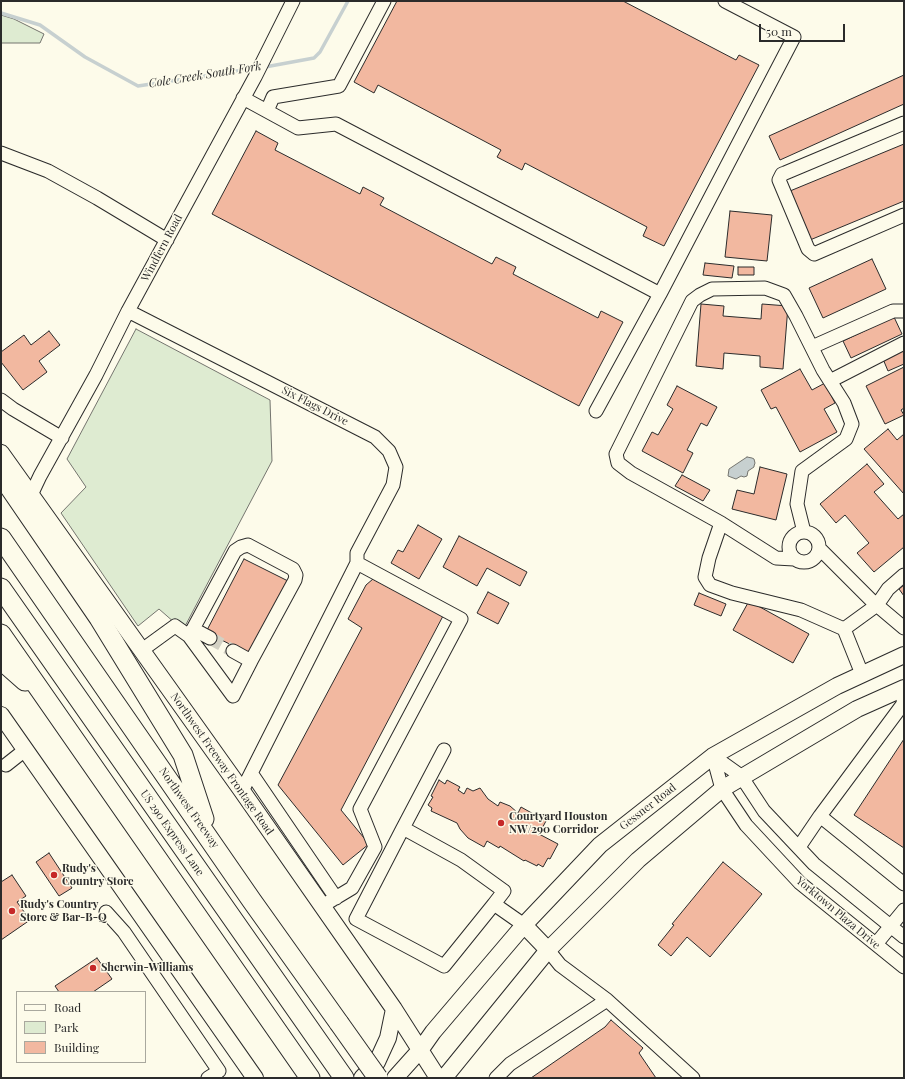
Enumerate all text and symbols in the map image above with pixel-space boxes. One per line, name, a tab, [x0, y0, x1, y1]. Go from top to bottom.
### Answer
scale bar	[761, 16, 847, 42]
text: 50 m	[766, 23, 792, 39]
water label: Cole Creek South Fork	[148, 59, 262, 91]
street label: Windfern Road	[139, 212, 185, 284]
street label: Six Flags Drive	[280, 384, 350, 428]
street label: Northwest Freeway Frontage Road	[168, 690, 276, 838]
street label: Northwest Freeway	[156, 765, 222, 851]
street label: Gessner Road	[617, 781, 679, 833]
street label: US 290 Express Lane	[137, 787, 207, 879]
place label: Courtyard Houston NW/290 Corridor	[509, 810, 607, 836]
marker: Courtyard Houston NW/290 Corridor	[496, 818, 506, 828]
place label: Rudy's Country Store	[62, 862, 134, 888]
marker: Rudy's Country Store	[49, 870, 59, 880]
street label: Yorktown Plaza Drive	[793, 874, 883, 952]
place label: Rudy's Country Store & Bar-B-Q	[20, 898, 107, 924]
marker: Rudy's Country Store & Bar-B-Q	[7, 906, 17, 916]
place label: Sherwin-Williams	[101, 961, 193, 975]
marker: Sherwin-Williams	[88, 963, 98, 973]
legend	[16, 991, 146, 1063]
text: Road	[54, 999, 81, 1015]
text: Park	[54, 1019, 79, 1035]
text: Building	[54, 1039, 99, 1055]

